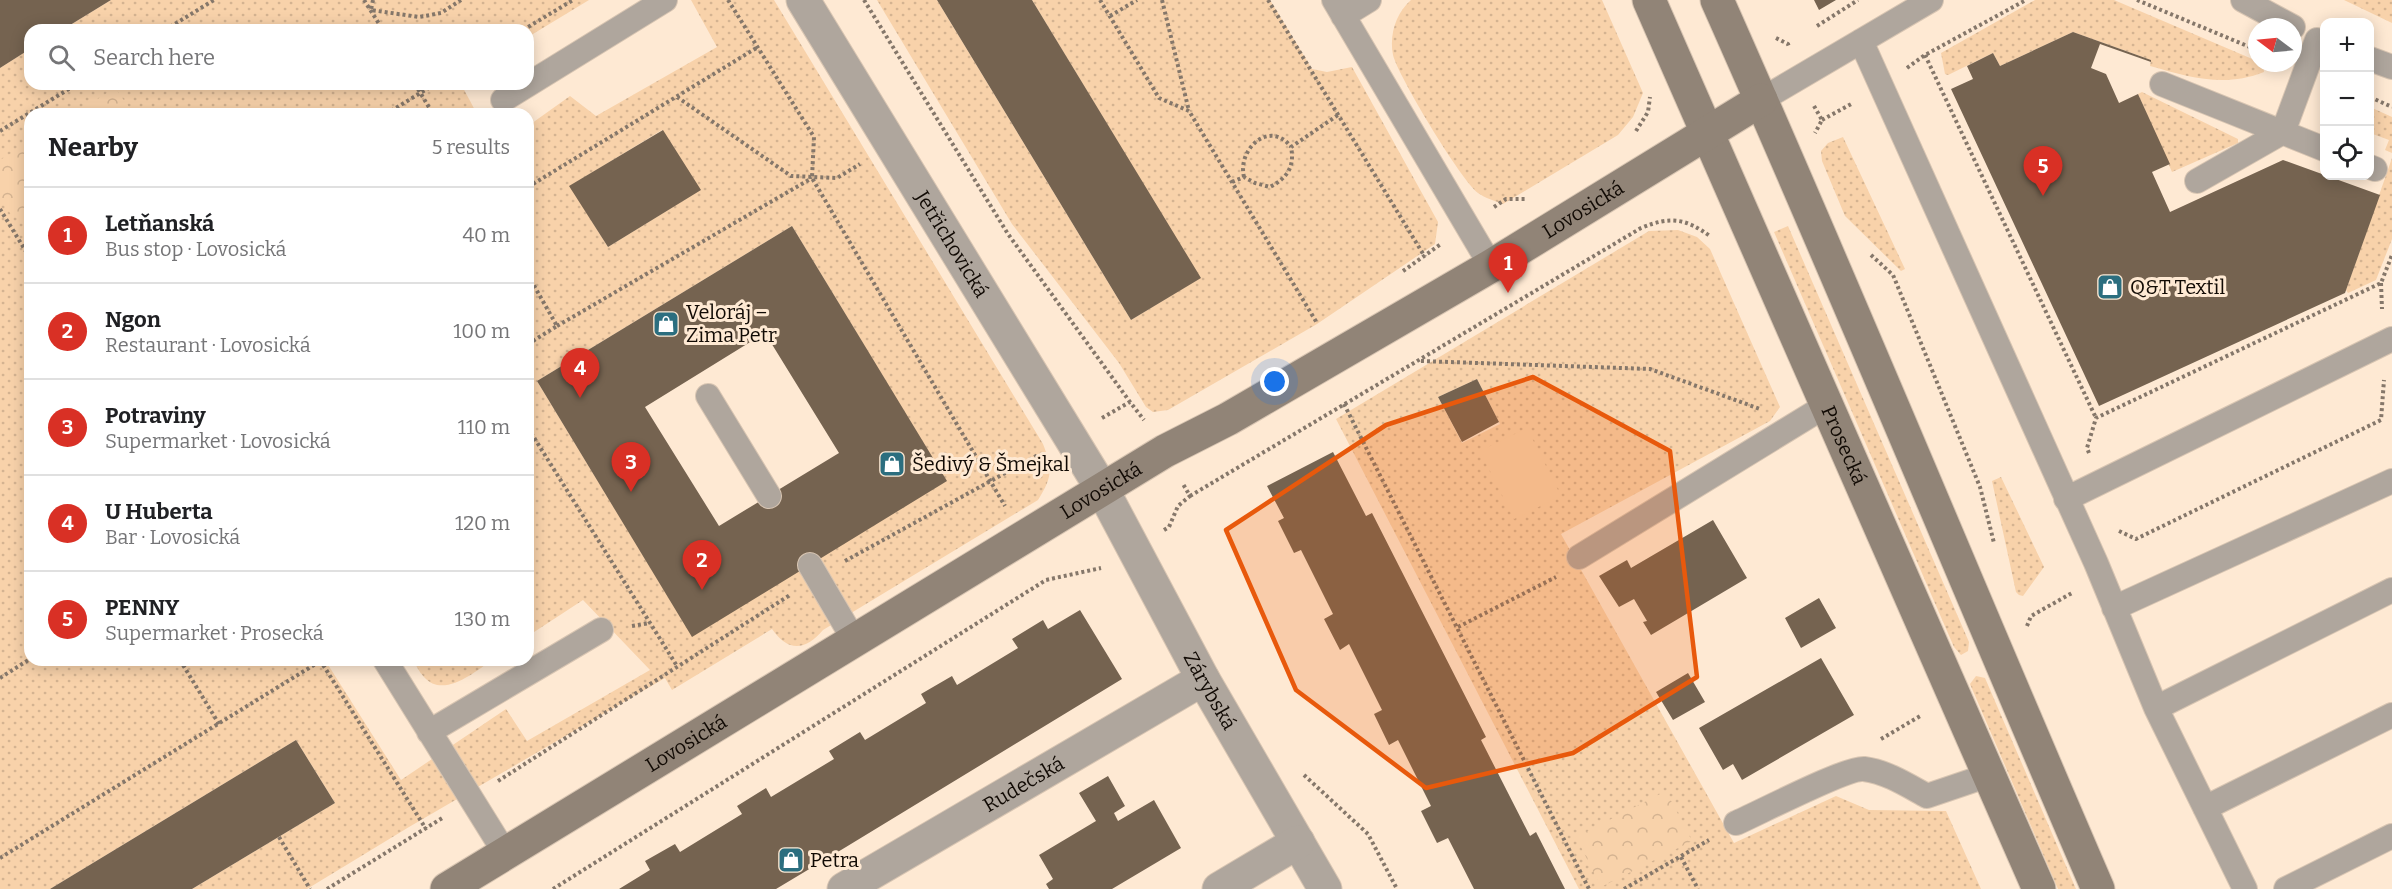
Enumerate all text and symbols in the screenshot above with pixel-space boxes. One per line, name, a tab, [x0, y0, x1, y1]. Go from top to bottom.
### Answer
north arrow	[2248, 18, 2302, 72]
map controls	[2320, 18, 2374, 180]
button: +	[2320, 18, 2374, 72]
search box	[24, 24, 534, 90]
icon: search	[45, 41, 78, 74]
text: Search here	[93, 44, 215, 71]
button: −	[2320, 72, 2374, 126]
button: locate	[2320, 126, 2374, 180]
text: Nearby	[48, 132, 138, 163]
text: 5 results	[432, 135, 510, 159]
pin: 5	[2024, 146, 2062, 196]
street label: Lovosická	[1538, 175, 1628, 243]
street label: Jetřichovická	[910, 185, 994, 302]
text: Letňanská	[105, 210, 214, 237]
text: 1	[63, 223, 72, 247]
text: 40 m	[462, 223, 510, 247]
text: Bus stop · Lovosická	[105, 237, 286, 261]
pin: 1	[1488, 244, 1528, 293]
shop icon: Q&T Textil	[2095, 272, 2125, 302]
place label: Q&T Textil	[2130, 275, 2225, 299]
place label: Veloráj – Zima Petr	[686, 300, 777, 347]
text: Ngon	[105, 306, 161, 333]
shop icon: Veloráj – Zima Petr	[651, 309, 681, 339]
text: 2	[62, 319, 73, 343]
text: 100 m	[453, 319, 510, 343]
text: Restaurant · Lovosická	[105, 333, 311, 357]
pin: 4	[560, 348, 600, 398]
your location	[1260, 367, 1289, 396]
text: Potraviny	[105, 402, 206, 429]
street label: Prosecká	[1816, 402, 1872, 488]
text: 3	[62, 415, 73, 439]
text: 110 m	[458, 415, 510, 439]
text: Supermarket · Lovosická	[105, 429, 331, 453]
pin: 3	[612, 442, 650, 492]
shop icon: Šedivý & Šmejkal	[877, 449, 907, 479]
place label: Šedivý & Šmejkal	[912, 452, 1070, 477]
street label: Lovosická	[1056, 456, 1146, 524]
text: U Huberta	[105, 498, 213, 525]
text: 4	[61, 511, 74, 535]
text: 120 m	[455, 511, 510, 535]
text: Bar · Lovosická	[105, 525, 240, 549]
pin: 2	[682, 540, 722, 590]
text: PENNY	[105, 594, 179, 621]
text: 5	[62, 607, 73, 631]
text: 130 m	[455, 607, 510, 631]
text: Supermarket · Prosecká	[105, 621, 324, 645]
street label: Zárybská	[1179, 648, 1242, 734]
street label: Lovosická	[641, 709, 731, 777]
street label: Rudečská	[979, 751, 1068, 817]
shop icon: Petra	[776, 845, 806, 875]
place label: Petra	[810, 848, 859, 872]

